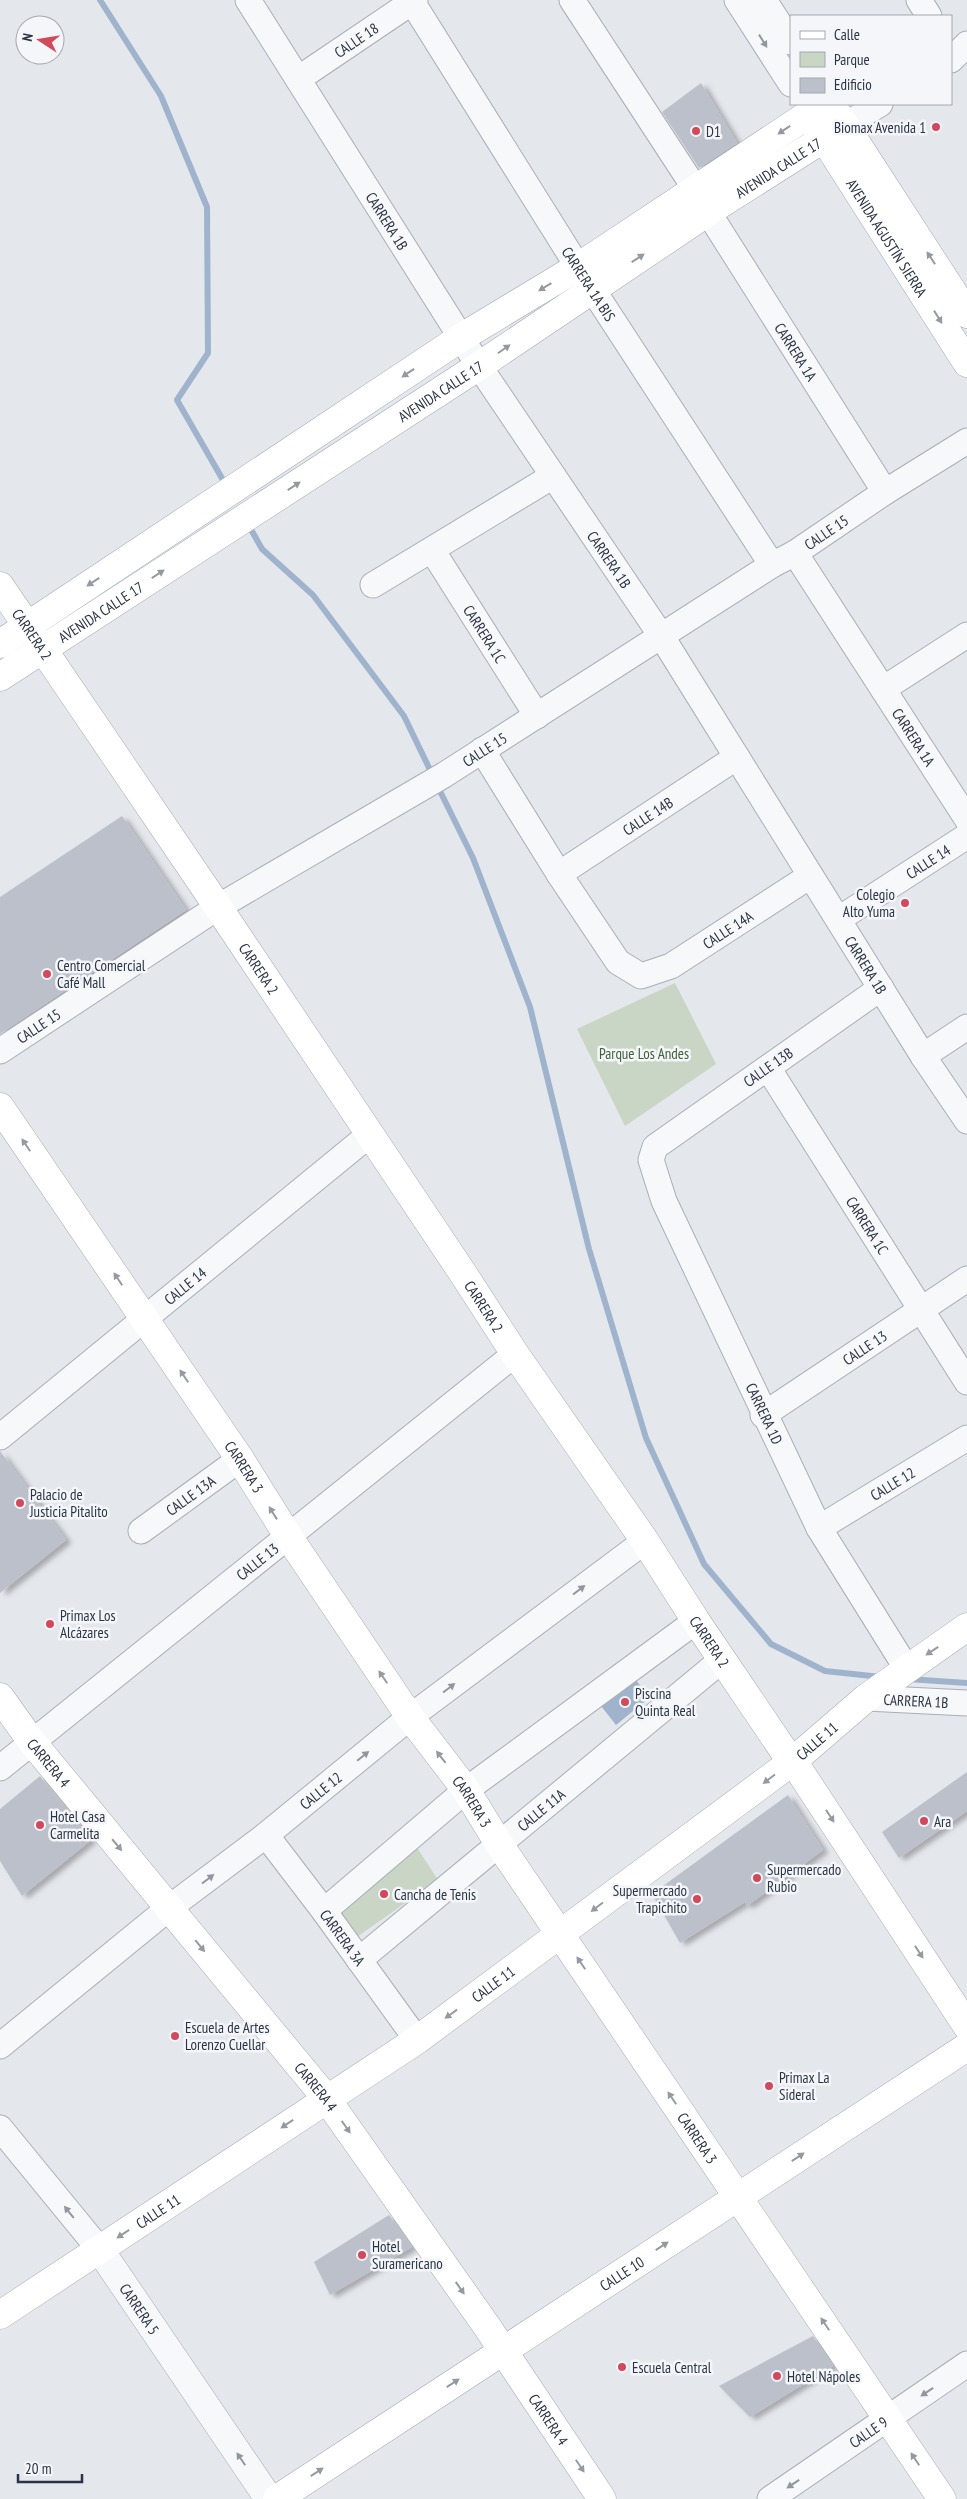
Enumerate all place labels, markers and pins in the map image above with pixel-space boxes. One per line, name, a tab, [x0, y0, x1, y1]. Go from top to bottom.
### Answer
place label: Biomax Avenida 1	[834, 118, 926, 137]
marker: Biomax Avenida 1	[930, 121, 942, 133]
place label: D1	[706, 122, 721, 141]
marker: D1	[690, 125, 702, 137]
place label: Colegio Alto Yuma	[843, 885, 895, 921]
marker: Colegio Alto Yuma	[899, 897, 911, 909]
place label: Centro Comercial Café Mall	[57, 956, 146, 992]
marker: Centro Comercial Café Mall	[41, 968, 53, 980]
place label: Palacio de Justicia Pitalito	[29, 1485, 108, 1521]
marker: Palacio de Justicia Pitalito	[14, 1497, 26, 1509]
place label: Primax Los Alcázares	[60, 1606, 116, 1642]
marker: Primax Los Alcázares	[44, 1618, 56, 1630]
place label: Piscina Quinta Real	[635, 1684, 696, 1720]
marker: Piscina Quinta Real	[619, 1696, 631, 1708]
place label: Hotel Casa Carmelita	[50, 1807, 105, 1843]
place label: Ara	[934, 1812, 951, 1831]
marker: Ara	[918, 1815, 930, 1827]
marker: Hotel Casa Carmelita	[34, 1819, 46, 1831]
place label: Supermercado Rubio	[767, 1860, 841, 1896]
marker: Supermercado Rubio	[751, 1872, 763, 1884]
place label: Supermercado Trapichito	[613, 1881, 687, 1917]
place label: Cancha de Tenis	[394, 1885, 476, 1904]
marker: Cancha de Tenis	[378, 1888, 390, 1900]
marker: Supermercado Trapichito	[691, 1893, 703, 1905]
place label: Escuela de Artes Lorenzo Cuellar	[185, 2018, 270, 2054]
marker: Escuela de Artes Lorenzo Cuellar	[169, 2030, 181, 2042]
place label: Primax La Sideral	[779, 2068, 830, 2104]
marker: Primax La Sideral	[763, 2080, 775, 2092]
place label: Hotel Suramericano	[372, 2237, 443, 2273]
marker: Hotel Suramericano	[356, 2249, 368, 2261]
place label: Escuela Central	[632, 2358, 712, 2377]
marker: Escuela Central	[616, 2361, 628, 2373]
place label: Hotel Nápoles	[787, 2367, 860, 2386]
marker: Hotel Nápoles	[771, 2370, 783, 2382]

